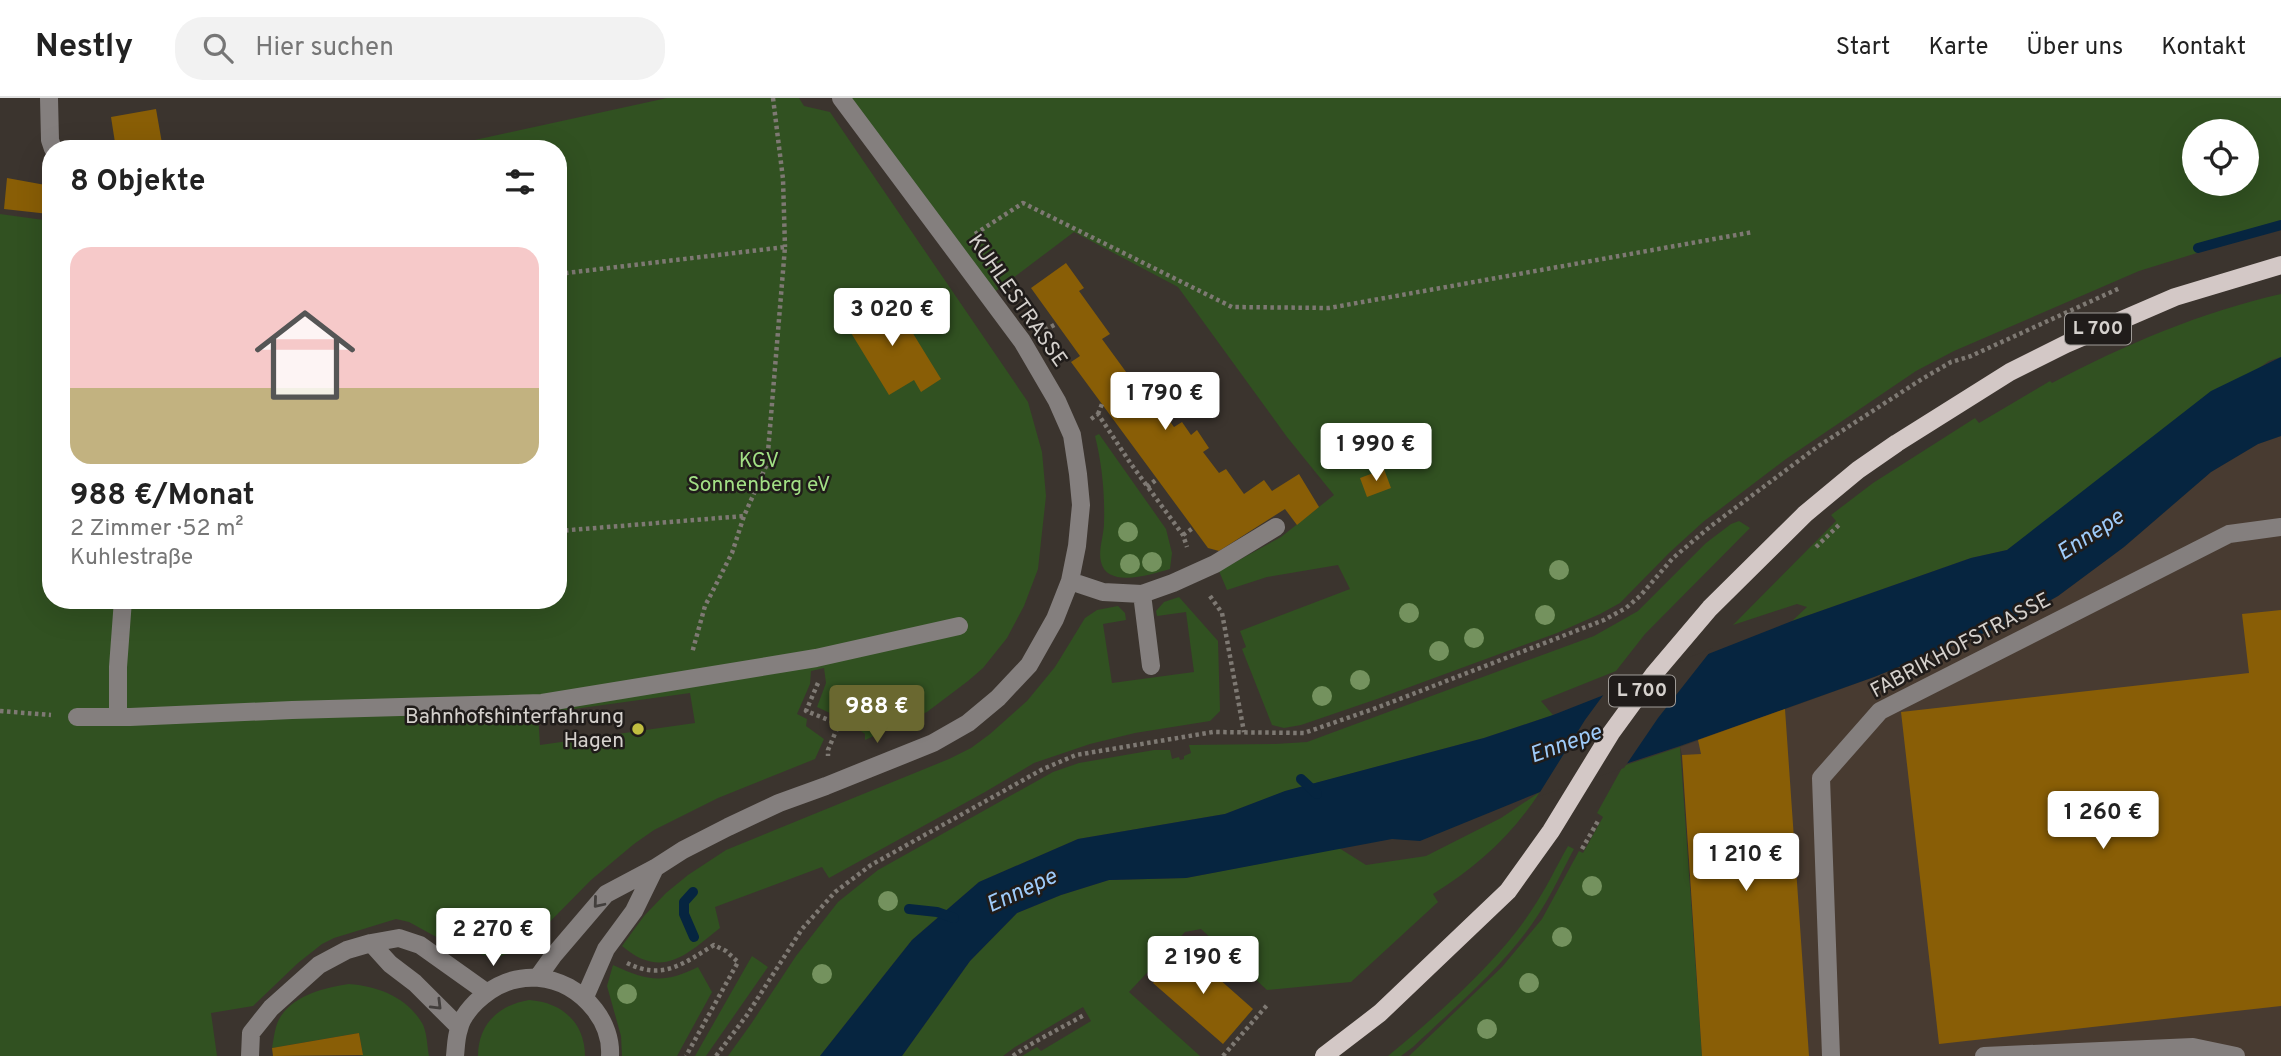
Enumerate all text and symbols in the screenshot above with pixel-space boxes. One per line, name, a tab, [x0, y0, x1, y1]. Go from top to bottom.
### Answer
search box	[175, 17, 665, 80]
text: Nestly	[35, 27, 133, 69]
icon: search	[199, 29, 237, 67]
text: Hier suchen	[255, 32, 394, 65]
text: Start	[1836, 33, 1890, 63]
text: Karte	[1928, 33, 1988, 63]
text: Über uns	[2026, 33, 2123, 63]
text: Kontakt	[2161, 33, 2246, 63]
map controls	[2182, 119, 2259, 196]
button: locate	[2182, 119, 2259, 196]
icon: filters	[501, 163, 539, 201]
text: 8 Objekte	[70, 164, 205, 201]
street label: KUHLESTRASSE	[961, 229, 1073, 373]
pin: 3 020 €	[827, 288, 957, 348]
icon: home	[242, 292, 368, 418]
text: 3 020 €	[850, 296, 934, 325]
road number: L 700	[2065, 314, 2131, 344]
pin: 1 790 €	[1100, 372, 1230, 432]
text: 1 790 €	[1126, 380, 1204, 409]
pin: 1 990 €	[1311, 424, 1441, 483]
text: 1 990 €	[1337, 431, 1415, 460]
park label: KGV Sonnenberg eV	[688, 448, 830, 499]
text: 988 €/Monat	[70, 478, 254, 515]
water label: Ennepe	[2052, 503, 2131, 569]
text: 2 Zimmer · 52 m²	[70, 515, 244, 544]
text: Kuhlestraße	[70, 544, 193, 573]
street label: FABRIKHOFSTRASSE	[1866, 587, 2056, 705]
road number: L 700	[1609, 676, 1675, 706]
pin: 988 €	[828, 686, 926, 745]
text: 988 €	[845, 693, 909, 722]
place label: Bahnhofshinterfahrung Hagen	[405, 704, 624, 755]
water label: Ennepe	[1526, 718, 1607, 771]
marker: Bahnhofshinterfahrung Hagen	[630, 721, 646, 737]
pin: 1 260 €	[2038, 792, 2168, 851]
text: 1 260 €	[2064, 799, 2142, 828]
pin: 1 210 €	[1681, 834, 1811, 893]
text: 1 210 €	[1709, 841, 1783, 870]
water label: Ennepe	[982, 863, 1063, 921]
one-way arrow	[594, 895, 606, 908]
pin: 2 270 €	[428, 908, 558, 968]
text: 2 270 €	[452, 916, 534, 945]
pin: 2 190 €	[1138, 936, 1268, 996]
text: 2 190 €	[1164, 944, 1242, 973]
one-way arrow	[429, 996, 442, 1009]

